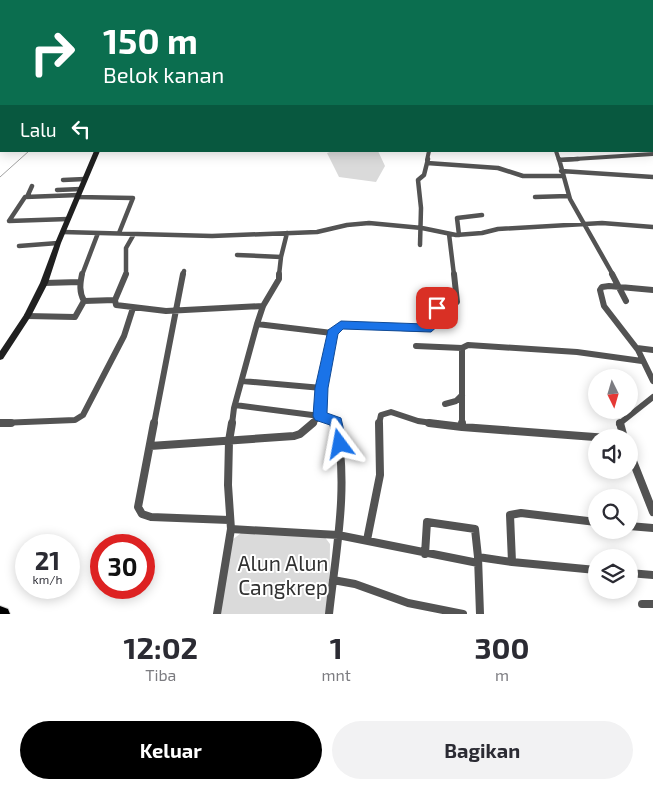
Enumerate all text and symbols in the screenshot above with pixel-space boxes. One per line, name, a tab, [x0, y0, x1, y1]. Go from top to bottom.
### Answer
text: 150 m	[103, 19, 198, 61]
icon: right	[20, 20, 85, 85]
text: Belok kanan	[103, 61, 224, 87]
icon: left	[67, 115, 95, 143]
text: Lalu	[20, 118, 57, 141]
pin	[416, 287, 458, 329]
icon: arrive	[423, 294, 451, 322]
north arrow	[588, 369, 638, 419]
map controls	[588, 369, 638, 599]
position arrow	[313, 417, 365, 469]
button: sound	[588, 429, 638, 479]
button: search	[588, 489, 638, 539]
speed limit sign: 30	[90, 534, 155, 599]
text: 21	[35, 545, 60, 575]
button: layers	[588, 549, 638, 599]
park label: Alun Alun Cangkrep	[237, 550, 329, 599]
text: km/h	[33, 572, 62, 586]
text: 12:02	[124, 629, 198, 665]
text: 1	[330, 629, 343, 665]
text: 300	[475, 629, 529, 665]
text: Tiba	[145, 665, 176, 684]
text: mnt	[322, 665, 351, 684]
text: m	[495, 665, 509, 684]
button: Keluar	[20, 721, 322, 779]
button: Bagikan	[332, 721, 633, 779]

